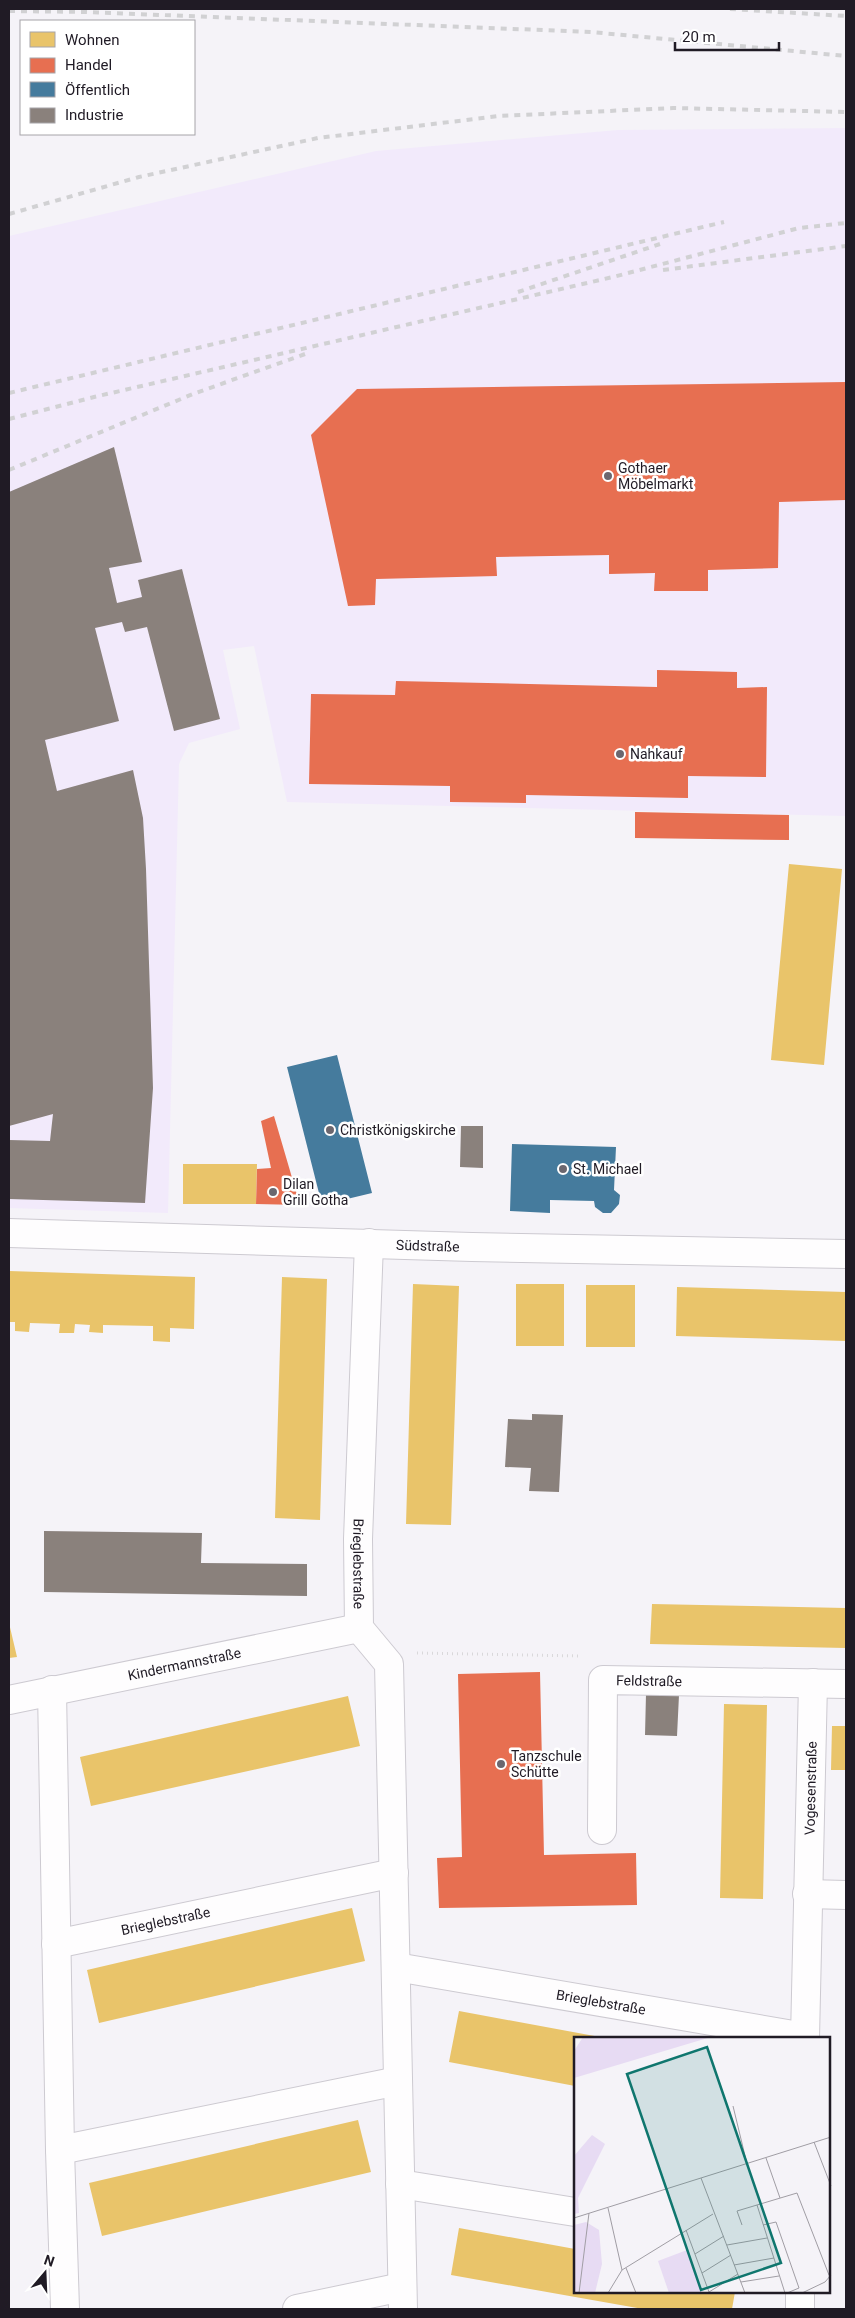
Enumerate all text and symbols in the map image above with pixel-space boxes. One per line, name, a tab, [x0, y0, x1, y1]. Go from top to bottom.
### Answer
legend	[20, 20, 195, 135]
scale bar	[675, 20, 779, 52]
text: 20 m	[682, 28, 716, 46]
text: Wohnen	[65, 31, 119, 49]
text: Handel	[65, 56, 112, 74]
text: Öffentlich	[65, 81, 130, 99]
text: Industrie	[65, 106, 123, 124]
place label: Gothaer Möbelmarkt	[618, 460, 694, 492]
marker: Gothaer Möbelmarkt	[602, 470, 614, 482]
place label: Nahkauf	[630, 746, 683, 762]
marker: Nahkauf	[614, 748, 626, 760]
place label: Christkönigskirche	[340, 1122, 456, 1138]
marker: Christkönigskirche	[324, 1124, 336, 1136]
place label: St. Michael	[573, 1161, 642, 1177]
marker: St. Michael	[557, 1163, 569, 1175]
place label: Dilan Grill Gotha	[283, 1176, 348, 1208]
marker: Dilan Grill Gotha	[267, 1186, 279, 1198]
street label: Südstraße	[396, 1237, 460, 1255]
street label: Brieglebstraße	[350, 1518, 367, 1609]
street label: Kindermannstraße	[126, 1644, 242, 1683]
street label: Feldstraße	[616, 1672, 682, 1689]
street label: Vogesenstraße	[802, 1741, 820, 1835]
place label: Tanzschule Schütte	[511, 1748, 582, 1780]
marker: Tanzschule Schütte	[495, 1758, 507, 1770]
street label: Brieglebstraße	[120, 1904, 212, 1938]
street label: Brieglebstraße	[555, 1987, 647, 2018]
inset map	[574, 2037, 830, 2293]
north arrow	[20, 2248, 70, 2298]
text: N	[42, 2252, 57, 2270]

